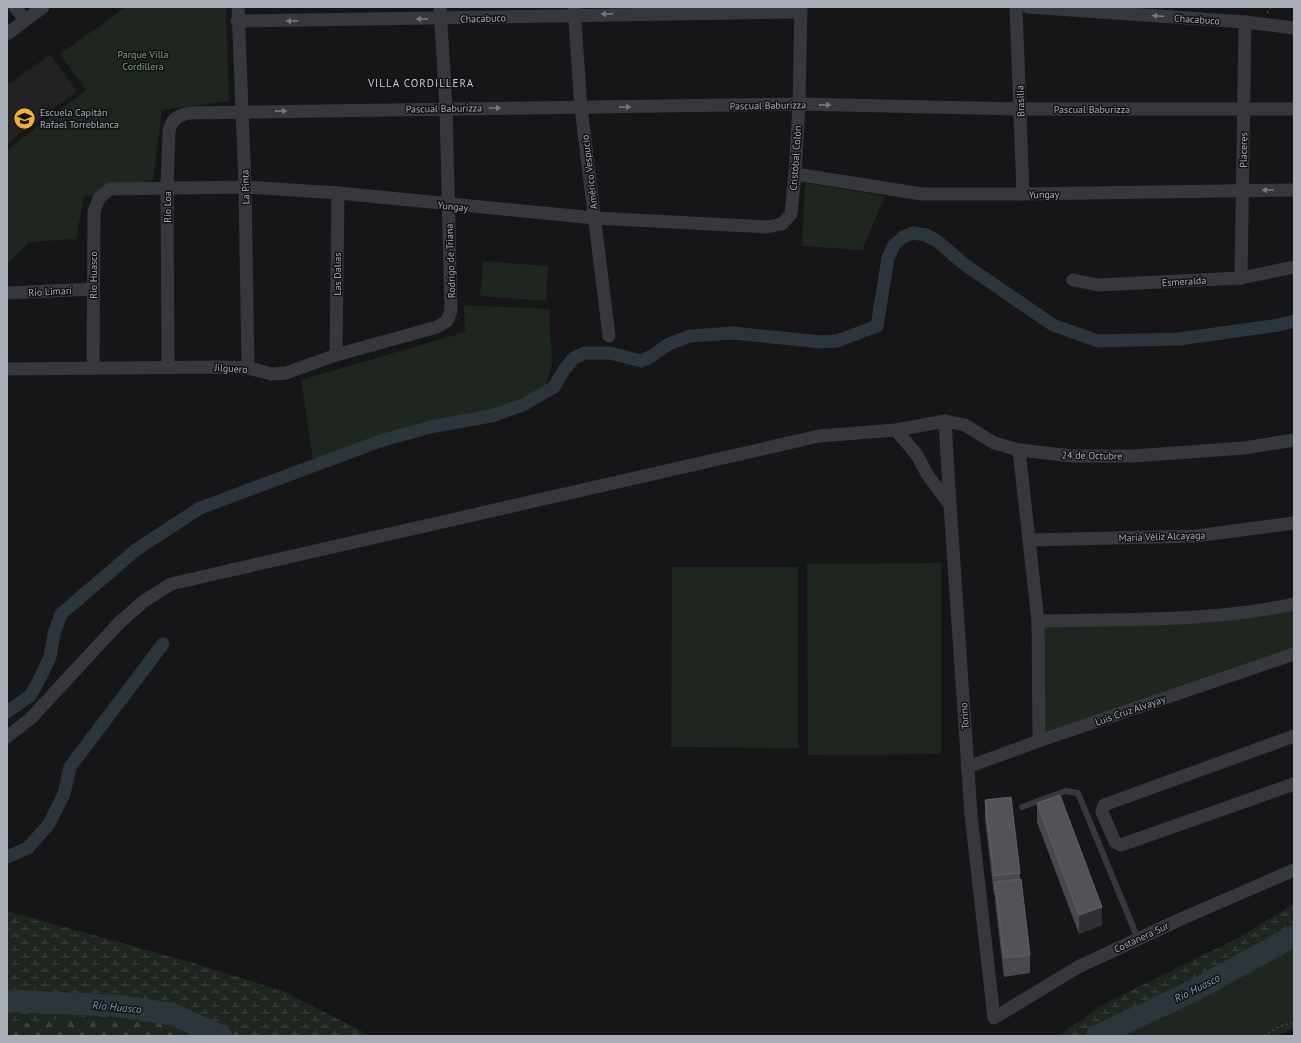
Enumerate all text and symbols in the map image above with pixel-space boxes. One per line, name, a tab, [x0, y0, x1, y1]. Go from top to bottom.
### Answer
street label: Chacabuco	[460, 11, 506, 26]
one-way arrow	[600, 11, 613, 17]
street label: Chacabuco	[1174, 11, 1220, 28]
one-way arrow	[1151, 13, 1164, 20]
one-way arrow	[415, 16, 428, 22]
one-way arrow	[285, 18, 298, 24]
park label: Parque Villa Cordillera	[118, 48, 169, 73]
district label: VILLA CORDILLERA	[367, 76, 474, 90]
street label: Brasilia	[1013, 85, 1028, 117]
street label: Pascual Baburizza	[730, 98, 806, 113]
street label: Pascual Baburizza	[406, 101, 482, 116]
one-way arrow	[819, 102, 832, 108]
street label: Pascual Baburizza	[1054, 103, 1130, 116]
one-way arrow	[619, 104, 632, 110]
school or university icon: Escuela Capitán Rafael Torreblanca	[12, 105, 38, 131]
one-way arrow	[489, 105, 502, 111]
place label: Escuela Capitán Rafael Torreblanca	[40, 106, 119, 131]
one-way arrow	[275, 108, 288, 114]
street label: Cristóbal Colón	[787, 125, 804, 191]
street label: Placeres	[1237, 132, 1250, 168]
street label: Américo Vespucio	[578, 134, 601, 210]
street label: La Pinta	[238, 169, 253, 205]
one-way arrow	[1261, 187, 1274, 193]
street label: Yungay	[1029, 188, 1060, 201]
street label: Río Loa	[161, 191, 174, 223]
street label: Yungay	[437, 198, 469, 215]
street label: Rodrigo de Triana	[443, 224, 458, 298]
street label: Río Huasco	[87, 251, 100, 299]
street label: Las Dalias	[331, 252, 344, 296]
street label: Esmeralda	[1162, 274, 1207, 289]
street label: Río Limarí	[28, 284, 72, 299]
street label: Jilguero	[213, 361, 248, 376]
street label: 24 de Octubre	[1062, 448, 1122, 463]
street label: María Véliz Alcayaga	[1118, 528, 1206, 545]
street label: Luis Cruz Alvayay	[1093, 692, 1167, 729]
street label: Torino	[957, 702, 972, 730]
street label: Costanera Sur	[1112, 919, 1171, 956]
water label: Río Huasco	[1172, 970, 1223, 1005]
water label: Río Huasco	[92, 998, 143, 1016]

